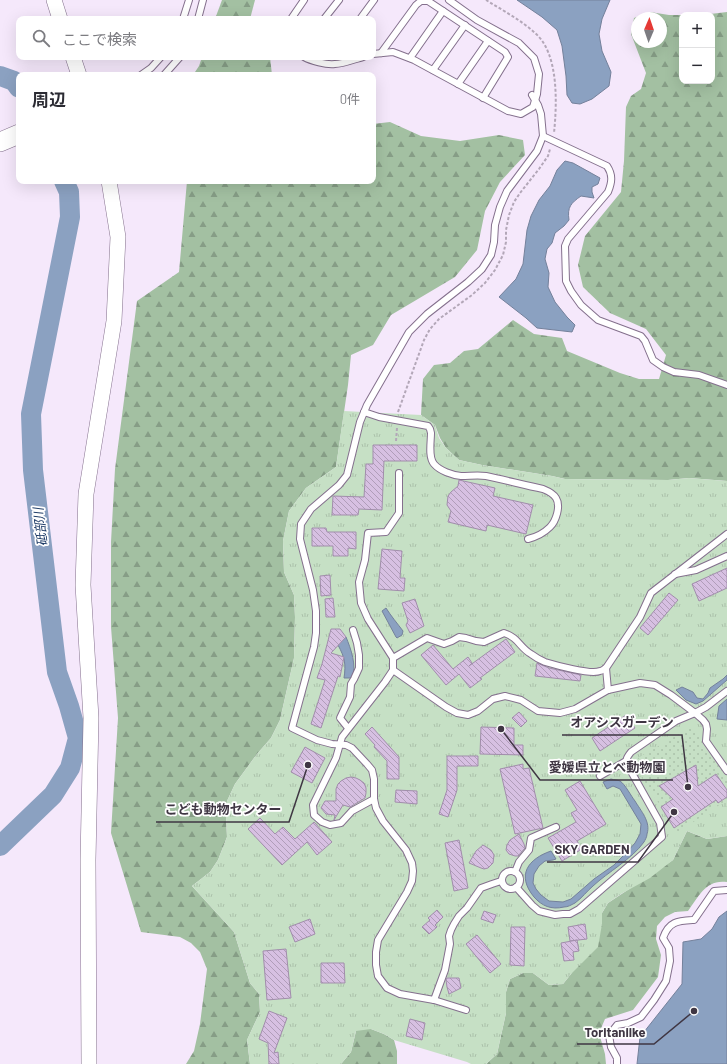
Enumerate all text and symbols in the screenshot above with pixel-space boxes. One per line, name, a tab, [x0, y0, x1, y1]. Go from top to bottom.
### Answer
north arrow	[631, 12, 667, 48]
map controls	[679, 12, 715, 84]
button: +	[679, 12, 715, 48]
search box	[16, 16, 376, 60]
icon: search	[30, 27, 52, 49]
text: ここで検索	[62, 30, 137, 48]
button: −	[679, 48, 715, 84]
text: 周辺	[32, 89, 66, 109]
text: 0件	[340, 91, 360, 107]
water label: 砥部川	[29, 505, 50, 547]
callout: オアシスガーデン	[562, 710, 682, 735]
text: オアシスガーデン	[570, 714, 674, 730]
callout: 愛媛県立とべ動物園	[540, 755, 673, 780]
text: 愛媛県立とべ動物園	[549, 759, 665, 775]
callout: こども動物センター	[156, 797, 289, 822]
text: こども動物センター	[164, 801, 282, 817]
callout: SKY GARDEN	[547, 837, 638, 862]
text: SKY GARDEN	[554, 841, 630, 857]
callout: Toritaniike	[577, 1019, 654, 1044]
text: Toritaniike	[584, 1024, 646, 1040]

